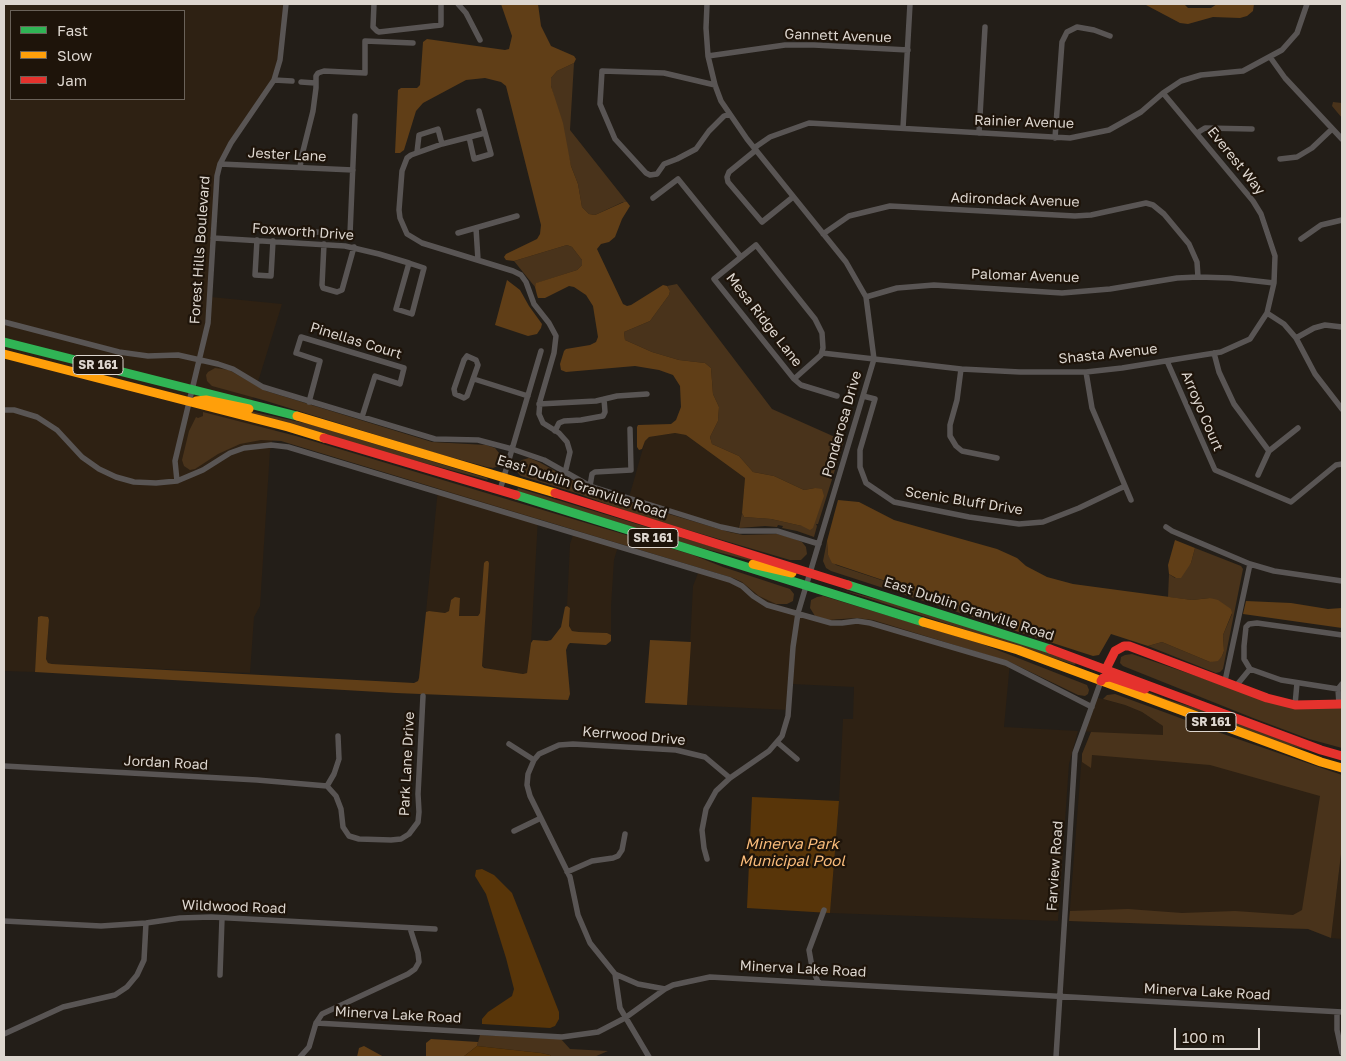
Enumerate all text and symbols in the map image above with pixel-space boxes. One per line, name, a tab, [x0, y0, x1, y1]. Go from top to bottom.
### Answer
legend	[10, 10, 185, 100]
text: Fast	[57, 21, 88, 39]
street label: Gannett Avenue	[784, 26, 892, 46]
text: Slow	[57, 46, 92, 64]
text: Jam	[57, 71, 87, 89]
street label: Rainier Avenue	[974, 112, 1074, 132]
street label: Everest Way	[1204, 124, 1268, 198]
street label: Jester Lane	[247, 145, 327, 165]
street label: Forest Hills Boulevard	[186, 175, 214, 325]
street label: Adirondack Avenue	[950, 189, 1080, 211]
street label: Foxworth Drive	[252, 220, 354, 244]
street label: Palomar Avenue	[971, 266, 1079, 286]
street label: Mesa Ridge Lane	[722, 270, 806, 370]
street label: Pinellas Court	[308, 319, 404, 363]
street label: Shasta Avenue	[1058, 340, 1158, 368]
road number: SR 161	[73, 356, 123, 374]
street label: Arroyo Court	[1178, 368, 1226, 454]
street label: Ponderosa Drive	[819, 369, 865, 479]
street label: East Dublin Granville Road	[495, 452, 669, 522]
street label: Scenic Bluff Drive	[904, 483, 1024, 519]
road number: SR 161	[628, 528, 678, 548]
street label: East Dublin Granville Road	[882, 574, 1056, 644]
street label: Park Lane Drive	[396, 711, 418, 817]
road number: SR 161	[1186, 712, 1236, 732]
street label: Kerrwood Drive	[582, 723, 686, 749]
street label: Jordan Road	[123, 752, 209, 774]
street label: Farview Road	[1043, 820, 1067, 912]
water label: Minerva Park Municipal Pool	[739, 835, 845, 870]
street label: Wildwood Road	[181, 897, 287, 917]
street label: Minerva Lake Road	[739, 957, 867, 981]
street label: Minerva Lake Road	[1143, 980, 1271, 1004]
street label: Minerva Lake Road	[334, 1003, 462, 1027]
scale bar	[1176, 1018, 1262, 1050]
text: 100 m	[1182, 1028, 1225, 1046]

